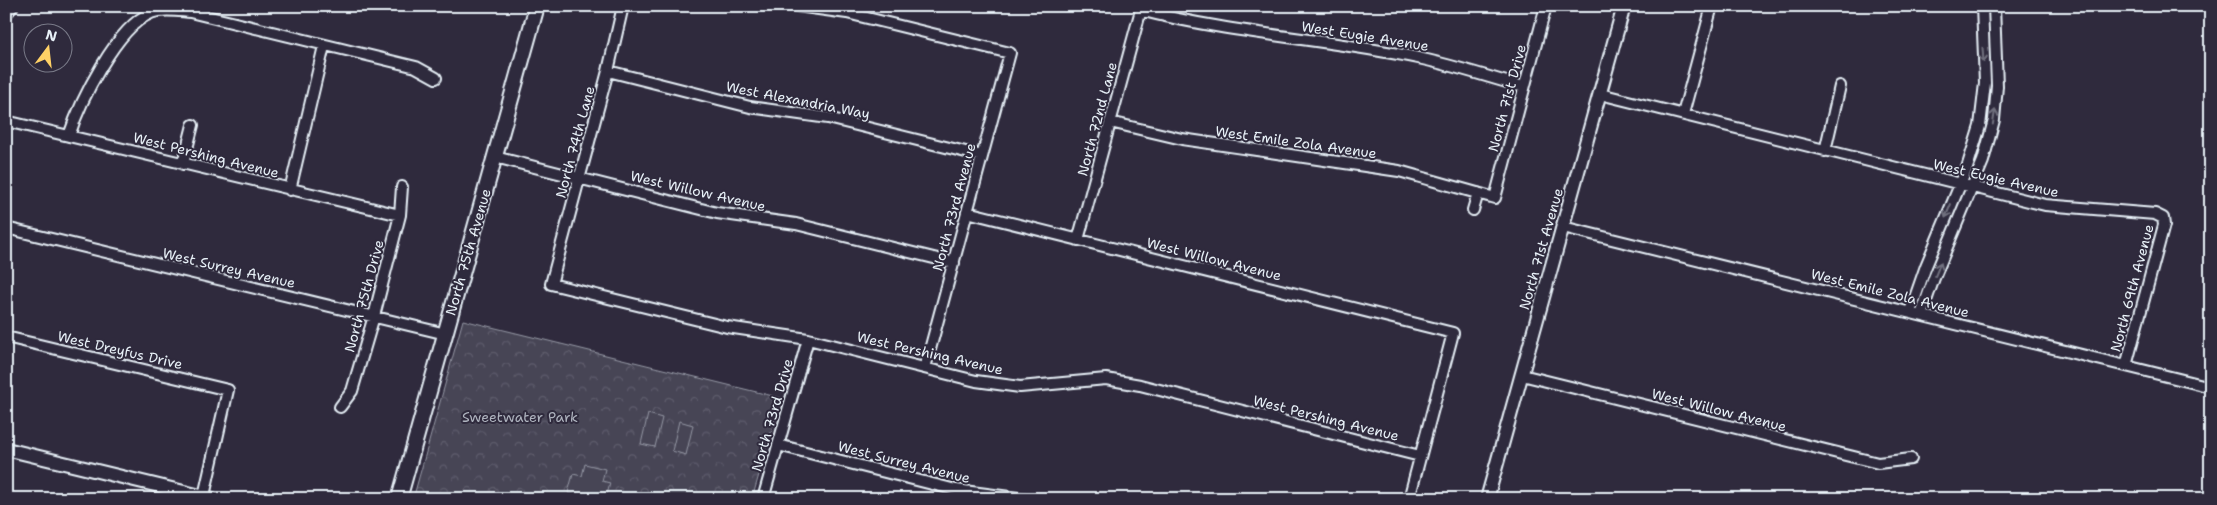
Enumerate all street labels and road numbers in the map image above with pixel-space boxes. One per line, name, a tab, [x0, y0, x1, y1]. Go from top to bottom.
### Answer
street label: West Eugie Avenue	[1300, 17, 1430, 55]
street label: North 71st Drive	[1484, 42, 1530, 154]
street label: North 72nd Lane	[1073, 60, 1121, 178]
street label: West Alexandria Way	[724, 77, 872, 123]
street label: North 74th Lane	[551, 84, 599, 200]
street label: West Emile Zola Avenue	[1214, 122, 1378, 162]
street label: West Pershing Avenue	[131, 128, 281, 182]
street label: North 73rd Avenue	[928, 141, 980, 273]
street label: West Eugie Avenue	[1931, 155, 2061, 201]
street label: West Willow Avenue	[629, 167, 767, 215]
street label: North 75th Avenue	[441, 186, 495, 317]
street label: North 71st Avenue	[1515, 186, 1567, 312]
street label: North 69th Avenue	[2106, 222, 2158, 354]
street label: West Willow Avenue	[1145, 234, 1283, 284]
street label: North 75th Drive	[340, 238, 388, 354]
street label: West Surrey Avenue	[161, 244, 297, 292]
street label: West Emile Zola Avenue	[1809, 265, 1971, 321]
street label: West Dreyfus Drive	[56, 327, 184, 373]
street label: West Pershing Avenue	[855, 327, 1005, 379]
street label: North 73rd Drive	[747, 356, 797, 474]
street label: West Willow Avenue	[1650, 385, 1788, 435]
street label: West Pershing Avenue	[1251, 391, 1401, 445]
street label: West Surrey Avenue	[836, 437, 972, 487]

